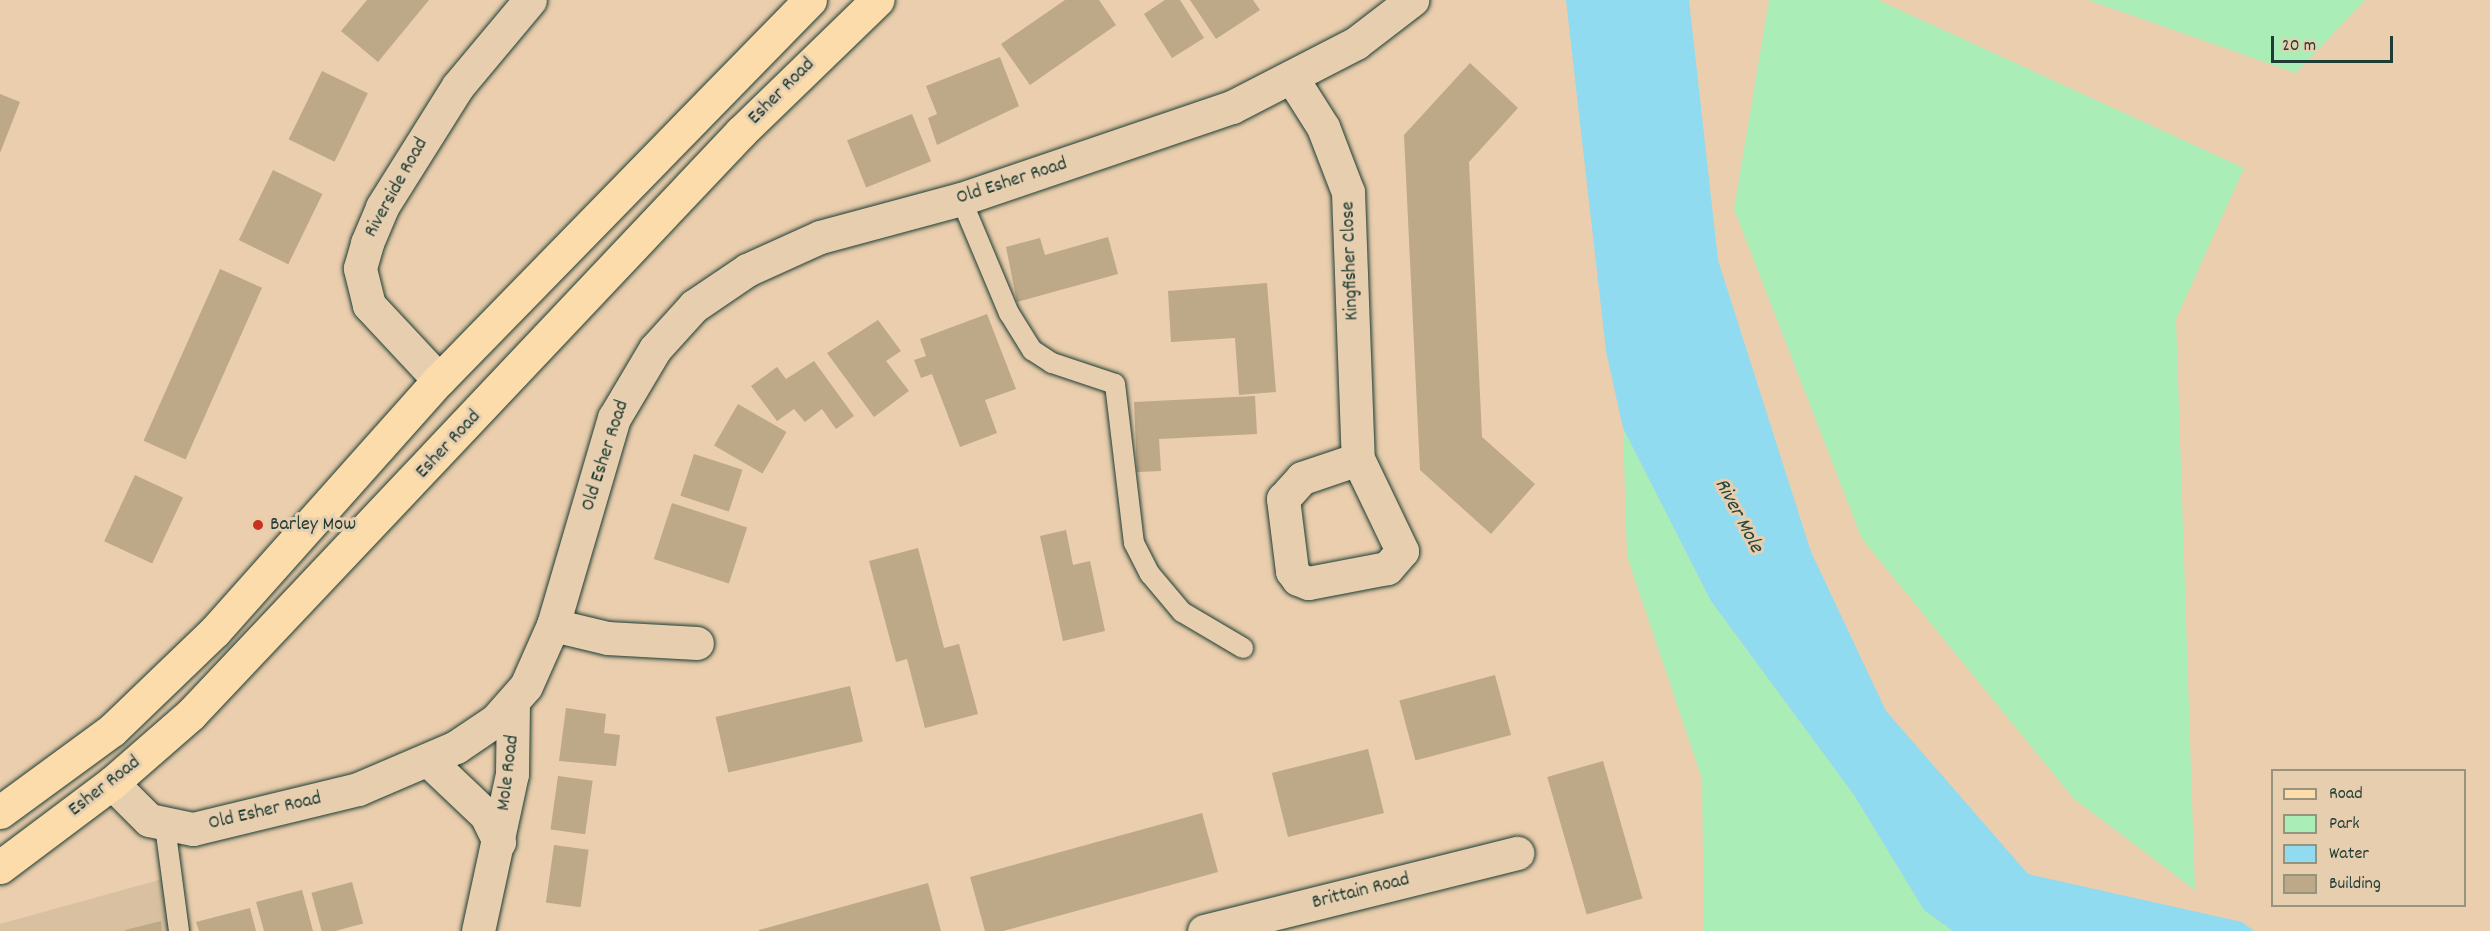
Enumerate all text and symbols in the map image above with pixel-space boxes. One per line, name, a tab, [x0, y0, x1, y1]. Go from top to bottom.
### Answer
scale bar	[2274, 24, 2396, 62]
text: 20 m	[2282, 34, 2316, 59]
street label: Esher Road	[744, 54, 820, 130]
street label: Riverside Road	[360, 134, 434, 242]
street label: Old Esher Road	[954, 153, 1070, 211]
street label: Kingfisher Close	[1337, 201, 1365, 321]
street label: Old Esher Road	[577, 398, 635, 514]
street label: Esher Road	[411, 406, 487, 484]
water label: River Mole	[1708, 475, 1768, 557]
place label: Barley Mow	[270, 513, 356, 537]
marker: Barley Mow	[251, 518, 265, 532]
street label: Mole Road	[492, 734, 526, 812]
street label: Esher Road	[64, 751, 146, 823]
legend	[2271, 769, 2466, 907]
text: Road	[2329, 782, 2363, 807]
street label: Old Esher Road	[206, 787, 324, 837]
text: Park	[2329, 812, 2360, 837]
text: Water	[2329, 842, 2369, 867]
street label: Brittain Road	[1310, 868, 1412, 916]
text: Building	[2329, 872, 2381, 897]

